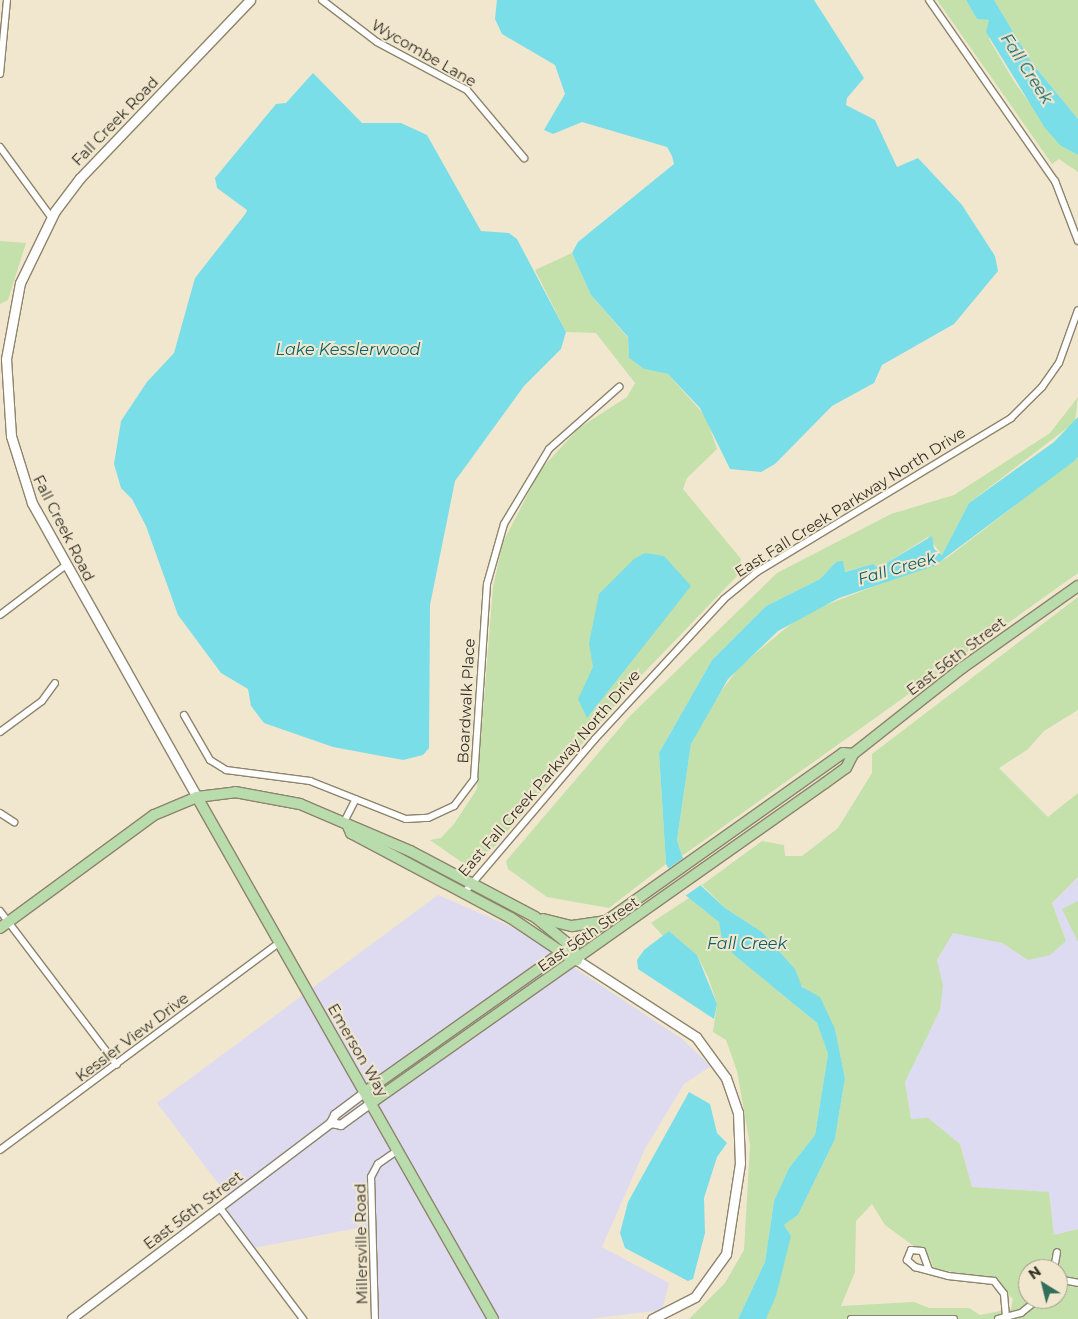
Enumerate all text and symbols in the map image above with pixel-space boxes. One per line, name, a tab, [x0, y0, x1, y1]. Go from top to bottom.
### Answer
street label: Wycombe Lane	[368, 16, 480, 90]
water label: Fall Creek	[996, 30, 1056, 108]
street label: Fall Creek Road	[68, 73, 162, 169]
water label: Lake Kesslerwood	[276, 340, 420, 360]
street label: East Fall Creek Parkway North Drive	[731, 423, 969, 581]
street label: Fall Creek Road	[29, 472, 99, 584]
water label: Fall Creek	[856, 549, 938, 589]
street label: East 56th Street	[903, 613, 1009, 699]
street label: Boardwalk Place	[454, 638, 478, 764]
street label: East Fall Creek Parkway North Drive	[454, 666, 644, 880]
street label: East 56th Street	[534, 892, 642, 976]
water label: Fall Creek	[707, 934, 787, 954]
street label: Kessler View Drive	[72, 989, 192, 1085]
street label: Emerson Way	[324, 1000, 392, 1100]
street label: East 56th Street	[140, 1167, 246, 1253]
street label: Millersville Road	[351, 1183, 371, 1305]
north arrow	[1018, 1259, 1068, 1309]
text: N	[1025, 1262, 1045, 1283]

